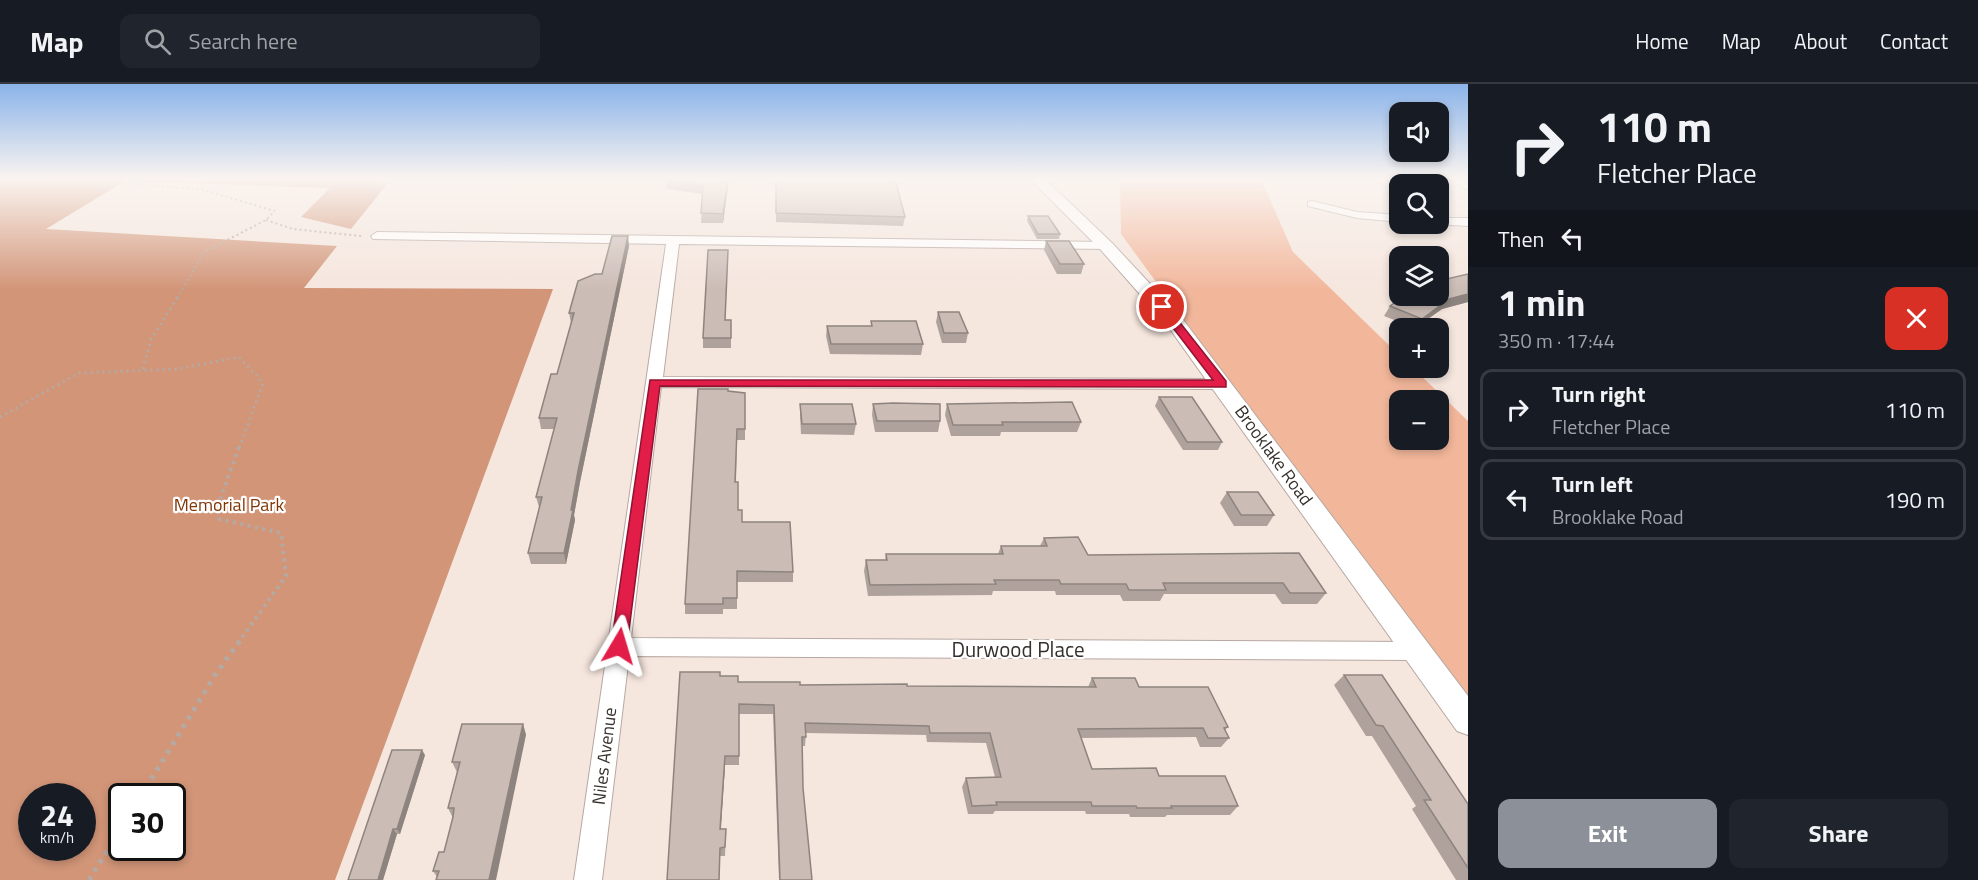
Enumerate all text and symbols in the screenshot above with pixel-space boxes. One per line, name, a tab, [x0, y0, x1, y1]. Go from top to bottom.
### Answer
search box	[120, 14, 540, 68]
text: Map	[30, 20, 84, 63]
text: Search here	[189, 24, 298, 58]
icon: search	[141, 25, 174, 58]
text: Home	[1635, 25, 1689, 57]
text: Map	[1722, 25, 1761, 57]
text: About	[1794, 25, 1847, 57]
text: Contact	[1880, 25, 1948, 57]
text: 110 m	[1597, 94, 1712, 158]
map controls	[1389, 102, 1449, 450]
button: sound	[1389, 102, 1449, 162]
icon: right	[1498, 108, 1576, 186]
text: Fletcher Place	[1597, 152, 1757, 193]
button: search	[1389, 174, 1449, 234]
text: Then	[1498, 222, 1544, 256]
icon: left	[1556, 222, 1589, 255]
button: layers	[1389, 246, 1449, 306]
text: 1 min	[1498, 275, 1585, 330]
pin	[1136, 281, 1187, 332]
button: close	[1885, 287, 1948, 350]
icon: arrive	[1145, 290, 1178, 323]
button: +	[1389, 318, 1449, 378]
text: 350 m · 17:44	[1498, 325, 1615, 356]
text: Turn right	[1552, 377, 1646, 411]
button: −	[1389, 390, 1449, 450]
icon: right	[1501, 393, 1534, 426]
text: 110 m	[1885, 393, 1945, 427]
street label: Brooklake Road	[1228, 399, 1320, 511]
text: Fletcher Place	[1552, 411, 1670, 442]
text: Turn left	[1552, 467, 1633, 501]
icon: left	[1501, 483, 1534, 516]
text: 190 m	[1885, 483, 1945, 517]
park label: Memorial Park	[174, 491, 285, 518]
text: Brooklake Road	[1552, 501, 1684, 532]
position arrow	[587, 614, 651, 678]
street label: Durwood Place	[951, 633, 1085, 665]
street label: Niles Avenue	[585, 706, 623, 806]
speed limit sign: 30	[108, 783, 186, 861]
text: 24	[40, 792, 74, 838]
button: Exit	[1498, 799, 1717, 868]
button: Share	[1729, 799, 1948, 868]
text: km/h	[40, 826, 74, 849]

